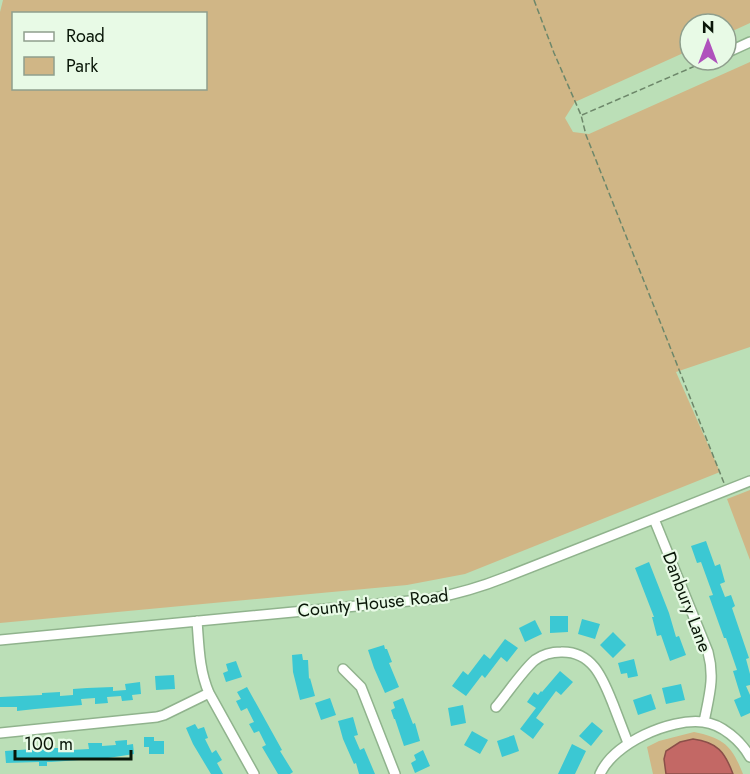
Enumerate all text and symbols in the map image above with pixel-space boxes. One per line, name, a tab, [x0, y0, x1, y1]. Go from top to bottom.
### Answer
legend	[12, 12, 207, 90]
north arrow	[678, 12, 738, 72]
text: N	[702, 16, 714, 39]
text: Road	[66, 23, 105, 49]
text: Park	[66, 53, 98, 79]
street label: Danbury Lane	[656, 548, 718, 656]
street label: County House Road	[296, 582, 450, 624]
scale bar	[15, 723, 130, 761]
text: 100 m	[24, 731, 73, 757]

